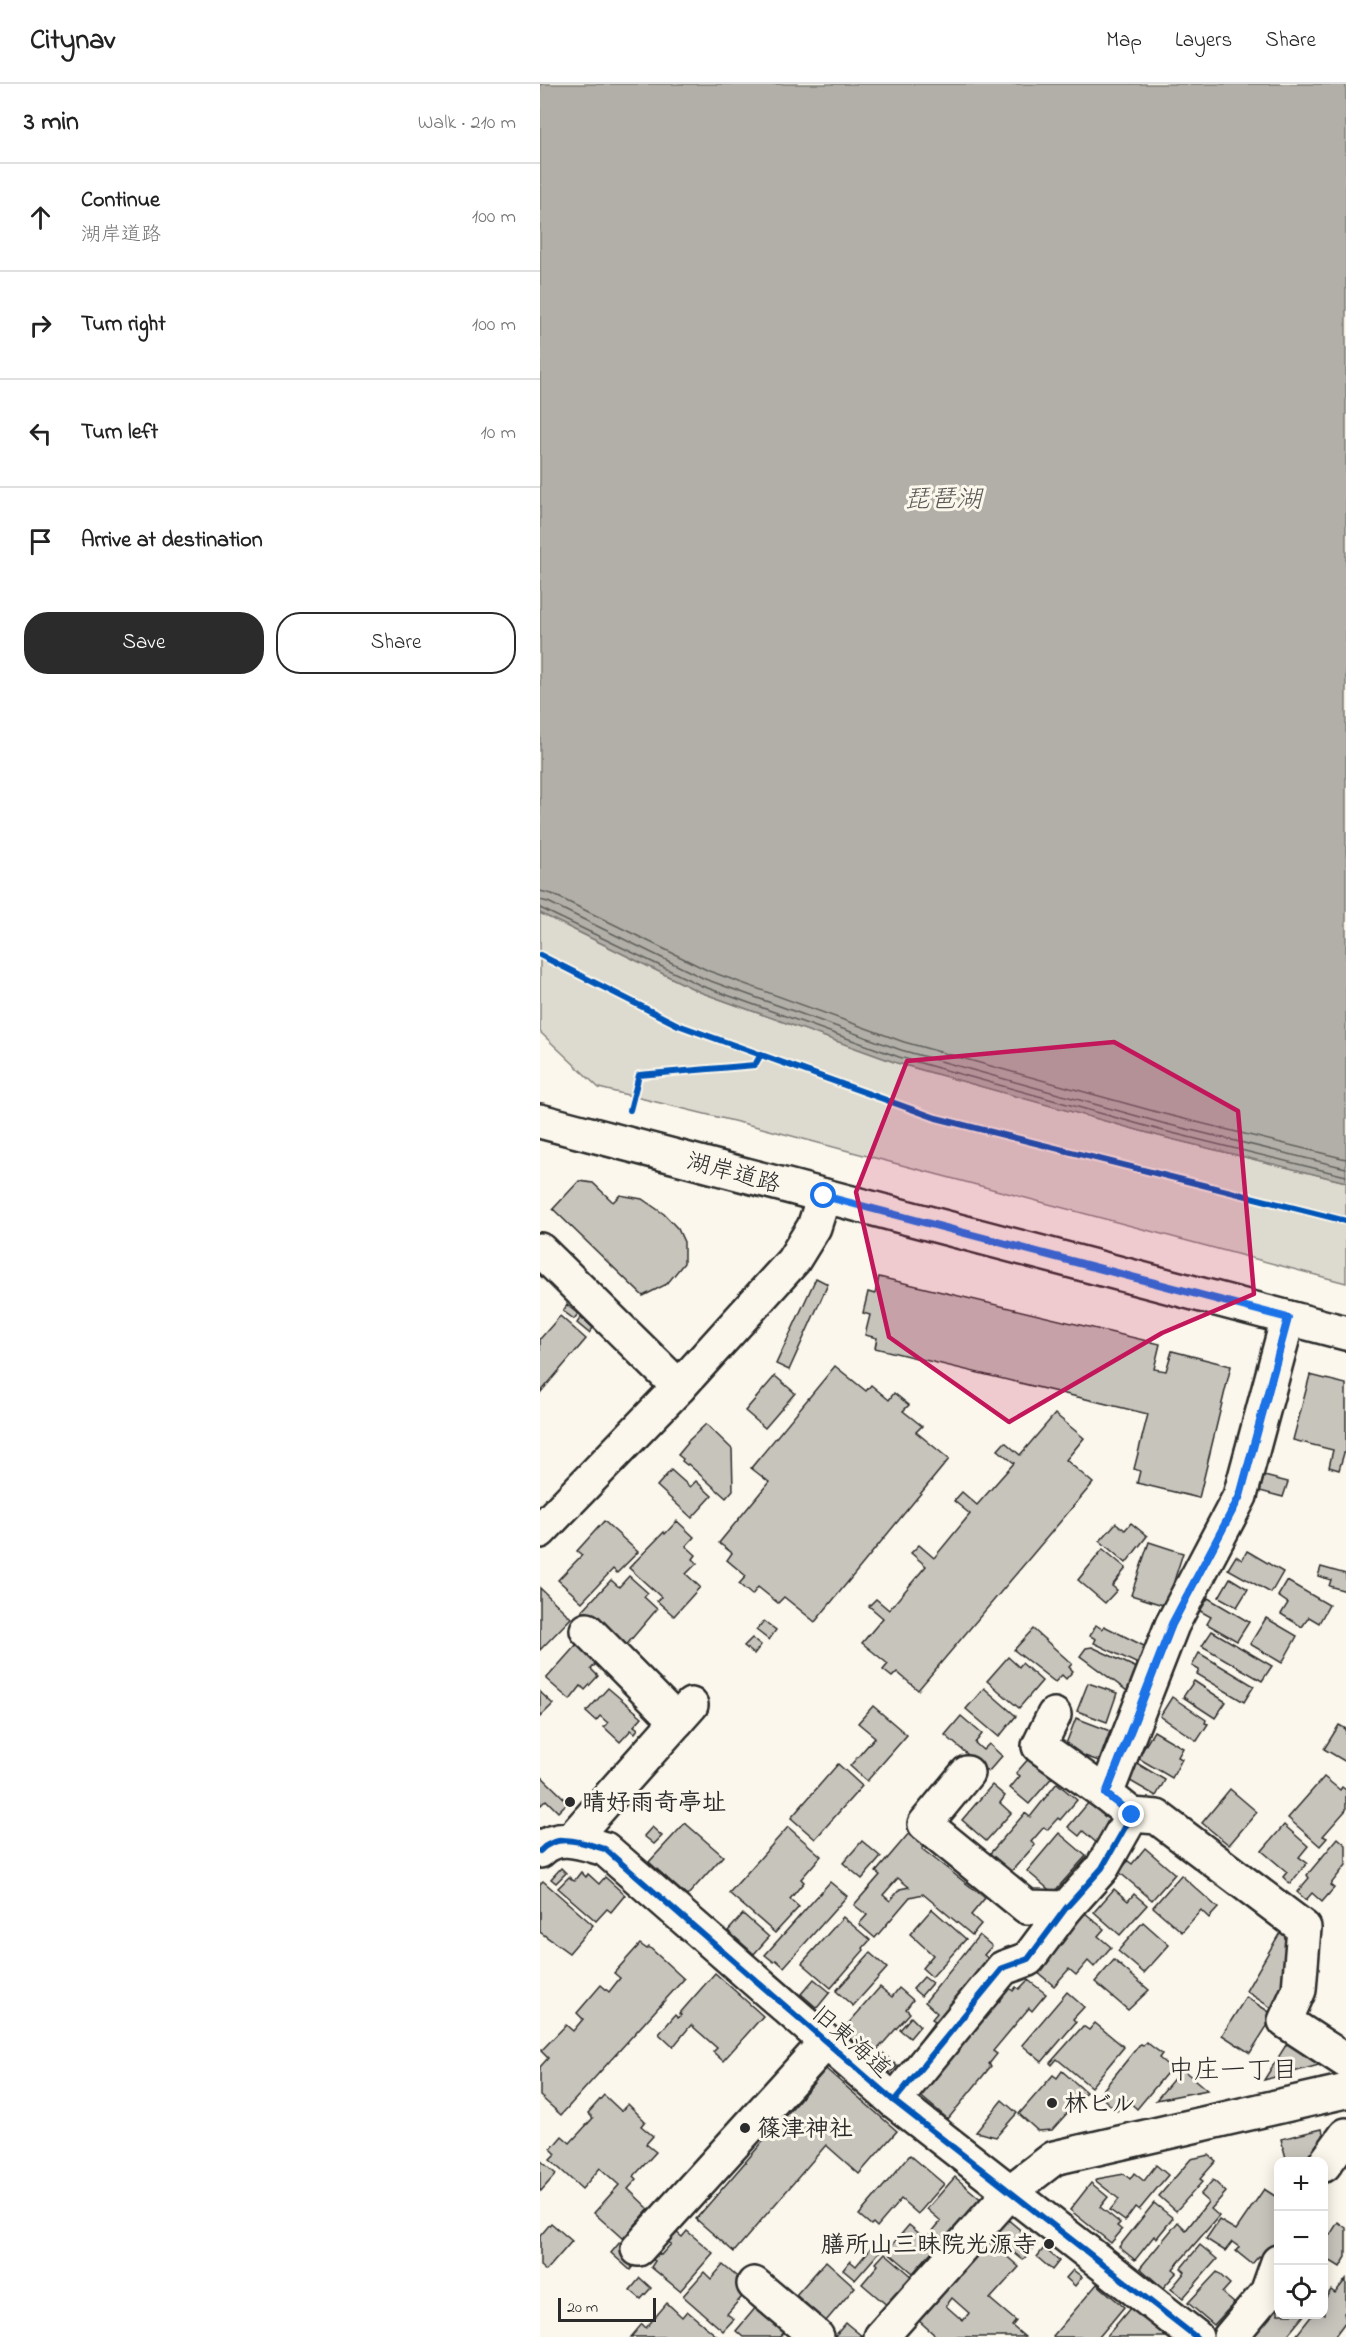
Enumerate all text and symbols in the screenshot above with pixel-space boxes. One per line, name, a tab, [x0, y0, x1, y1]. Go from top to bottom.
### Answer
text: Citynav	[30, 21, 115, 62]
text: Map	[1106, 26, 1142, 56]
text: Layers	[1175, 26, 1232, 56]
text: Share	[1265, 26, 1316, 56]
text: 3 min	[24, 104, 79, 142]
text: Walk · 210 m	[418, 109, 516, 138]
text: Continue	[81, 185, 160, 217]
icon: ahead	[24, 201, 57, 234]
text: 100 m	[472, 203, 516, 232]
text: 湖岸道路	[81, 221, 161, 250]
icon: right	[24, 309, 57, 342]
text: Turn right	[81, 309, 166, 341]
text: 100 m	[472, 311, 516, 340]
icon: left	[24, 417, 57, 450]
text: Turn left	[81, 417, 158, 449]
text: 10 m	[480, 419, 516, 448]
water label: 琵琶湖	[904, 482, 984, 520]
icon: arrive	[24, 525, 57, 558]
text: Arrive at destination	[81, 525, 263, 557]
button: Save	[24, 612, 264, 674]
button: Share	[276, 612, 516, 674]
street label: 湖岸道路	[682, 1145, 784, 1204]
route start	[810, 1182, 836, 1208]
place label: 晴好雨奇亭址	[582, 1787, 726, 1822]
marker: 晴好雨奇亭址	[563, 1795, 577, 1809]
route end	[1118, 1801, 1144, 1827]
street label: 旧東海道	[803, 1998, 898, 2088]
district label: 中庄一丁目	[1168, 2053, 1298, 2091]
place label: 林ビル	[1064, 2088, 1136, 2123]
marker: 林ビル	[1045, 2096, 1059, 2110]
place label: 篠津神社	[757, 2113, 853, 2148]
marker: 篠津神社	[738, 2121, 752, 2135]
map controls	[1274, 2157, 1328, 2319]
button: +	[1274, 2157, 1328, 2211]
button: −	[1274, 2211, 1328, 2265]
place label: 膳所山三昧院光源寺	[821, 2229, 1037, 2264]
marker: 膳所山三昧院光源寺	[1042, 2237, 1056, 2251]
button: locate	[1274, 2265, 1328, 2319]
scale bar	[558, 2295, 656, 2322]
text: 20 m	[567, 2296, 598, 2320]

